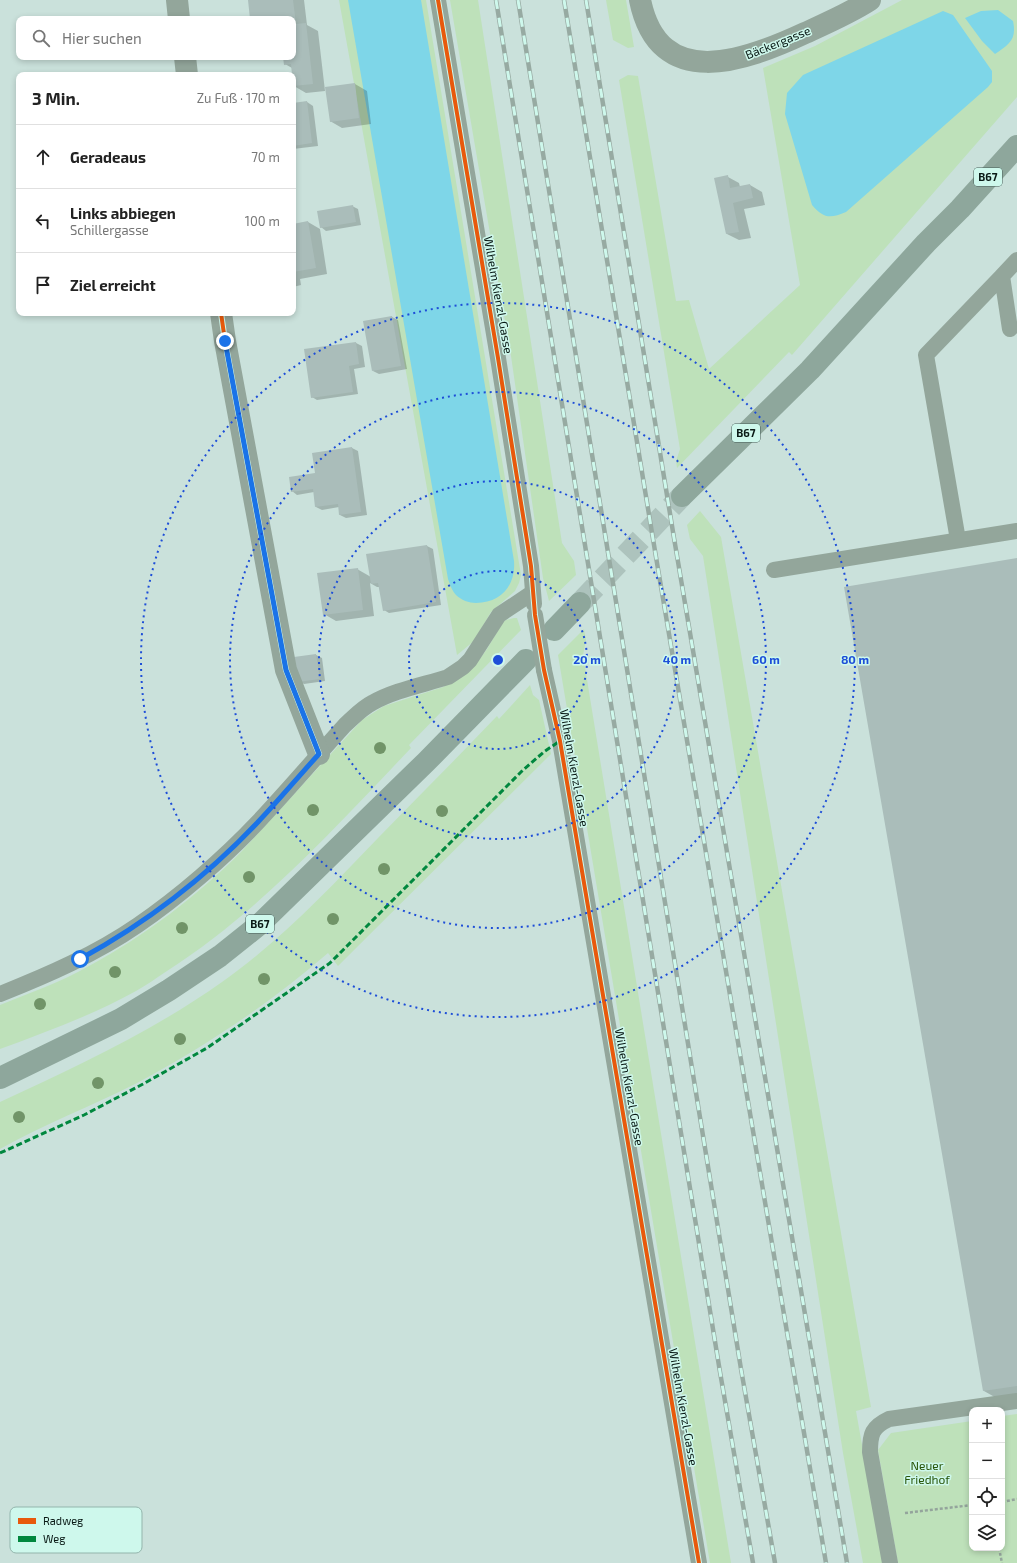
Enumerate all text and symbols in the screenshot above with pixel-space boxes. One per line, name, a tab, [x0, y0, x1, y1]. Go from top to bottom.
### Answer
search box	[16, 16, 296, 60]
street label: Bäckergasse	[743, 23, 812, 61]
icon: search	[30, 27, 52, 49]
text: Hier suchen	[62, 29, 142, 47]
text: 3 Min.	[32, 88, 80, 108]
text: Zu Fuß · 170 m	[197, 90, 280, 106]
icon: ahead	[32, 146, 54, 168]
text: Geradeaus	[70, 148, 146, 166]
text: 70 m	[251, 149, 280, 165]
road number: B67	[974, 168, 1002, 186]
text: Links abbiegen	[70, 204, 176, 222]
icon: left	[32, 210, 54, 232]
text: 100 m	[245, 213, 280, 229]
text: Schillergasse	[70, 222, 149, 238]
street label: Wilhelm Kienzl-Gasse	[482, 235, 516, 355]
icon: arrive	[32, 274, 54, 296]
text: Ziel erreicht	[70, 276, 156, 294]
route end	[216, 332, 234, 350]
road number: B67	[732, 424, 760, 442]
text: 20 m	[573, 652, 601, 666]
text: 40 m	[663, 652, 691, 666]
text: 60 m	[752, 652, 780, 666]
text: 80 m	[841, 652, 869, 666]
centre of rings	[491, 653, 505, 667]
street label: Wilhelm Kienzl-Gasse	[558, 708, 592, 828]
road number: B67	[246, 915, 274, 933]
route start	[71, 950, 89, 968]
street label: Wilhelm Kienzl-Gasse	[613, 1027, 647, 1147]
street label: Wilhelm Kienzl-Gasse	[667, 1347, 701, 1467]
map controls	[969, 1407, 1005, 1551]
button: +	[969, 1407, 1005, 1443]
button: −	[969, 1443, 1005, 1479]
park label: Neuer Friedhof	[904, 1458, 950, 1486]
button: locate	[969, 1479, 1005, 1515]
legend	[10, 1507, 142, 1553]
text: Radweg	[43, 1514, 83, 1527]
button: layers	[969, 1515, 1005, 1551]
text: Weg	[43, 1532, 65, 1545]

